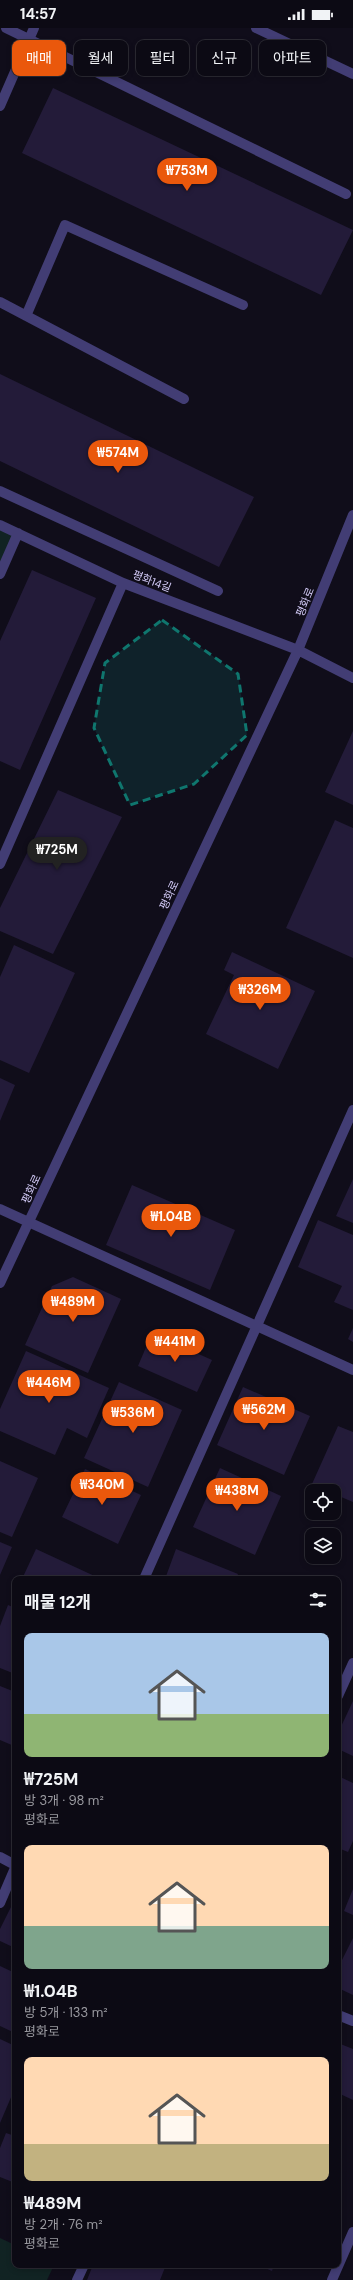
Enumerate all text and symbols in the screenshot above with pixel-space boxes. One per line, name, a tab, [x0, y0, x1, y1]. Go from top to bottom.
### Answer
text: 14:57	[20, 4, 56, 24]
chip: 매매	[12, 40, 66, 76]
chip: 월세	[74, 40, 128, 76]
chip: 필터	[136, 40, 189, 76]
chip: 신규	[197, 40, 251, 76]
chip: 아파트	[259, 40, 326, 76]
pin: ₩753M	[159, 158, 215, 192]
text: ₩753M	[166, 162, 208, 179]
pin: ₩574M	[90, 440, 146, 474]
text: ₩574M	[97, 444, 139, 461]
street label: 평화14길	[131, 567, 173, 595]
street label: 평화로	[293, 585, 317, 619]
pin: ₩725M	[29, 837, 85, 871]
text: ₩725M	[36, 841, 78, 858]
street label: 평화로	[156, 878, 182, 912]
pin: ₩326M	[232, 977, 288, 1011]
text: ₩326M	[239, 981, 281, 998]
street label: 평화로	[18, 1172, 44, 1206]
pin: ₩1.04B	[138, 1204, 204, 1238]
text: ₩1.04B	[150, 1208, 192, 1225]
pin: ₩489M	[45, 1289, 101, 1323]
text: ₩489M	[51, 1293, 95, 1310]
pin: ₩441M	[147, 1329, 203, 1363]
text: ₩441M	[155, 1333, 195, 1350]
pin: ₩446M	[21, 1370, 77, 1404]
text: ₩446M	[27, 1374, 71, 1391]
pin: ₩562M	[236, 1397, 292, 1431]
pin: ₩536M	[105, 1400, 161, 1434]
text: ₩562M	[243, 1401, 285, 1418]
text: ₩536M	[111, 1404, 155, 1421]
pin: ₩340M	[74, 1472, 130, 1506]
text: ₩340M	[80, 1476, 124, 1493]
pin: ₩438M	[209, 1478, 265, 1512]
text: ₩438M	[215, 1482, 259, 1499]
map controls	[305, 1484, 341, 1564]
button: locate	[305, 1484, 341, 1520]
button: layers	[305, 1528, 341, 1564]
icon: filters	[307, 1589, 329, 1611]
text: 매물 12개	[24, 1591, 91, 1613]
icon: home	[141, 1659, 213, 1731]
text: ₩725M	[24, 1768, 78, 1790]
text: 방 3개 · 98 m²	[24, 1792, 104, 1809]
text: 평화로	[24, 1811, 60, 1828]
icon: home	[141, 1871, 213, 1943]
text: ₩1.04B	[24, 1980, 78, 2002]
text: 방 5개 · 133 m²	[24, 2004, 108, 2021]
text: 평화로	[24, 2023, 60, 2040]
icon: home	[141, 2083, 213, 2155]
text: ₩489M	[24, 2192, 81, 2214]
text: 방 2개 · 76 m²	[24, 2216, 102, 2233]
text: 평화로	[24, 2235, 60, 2252]

